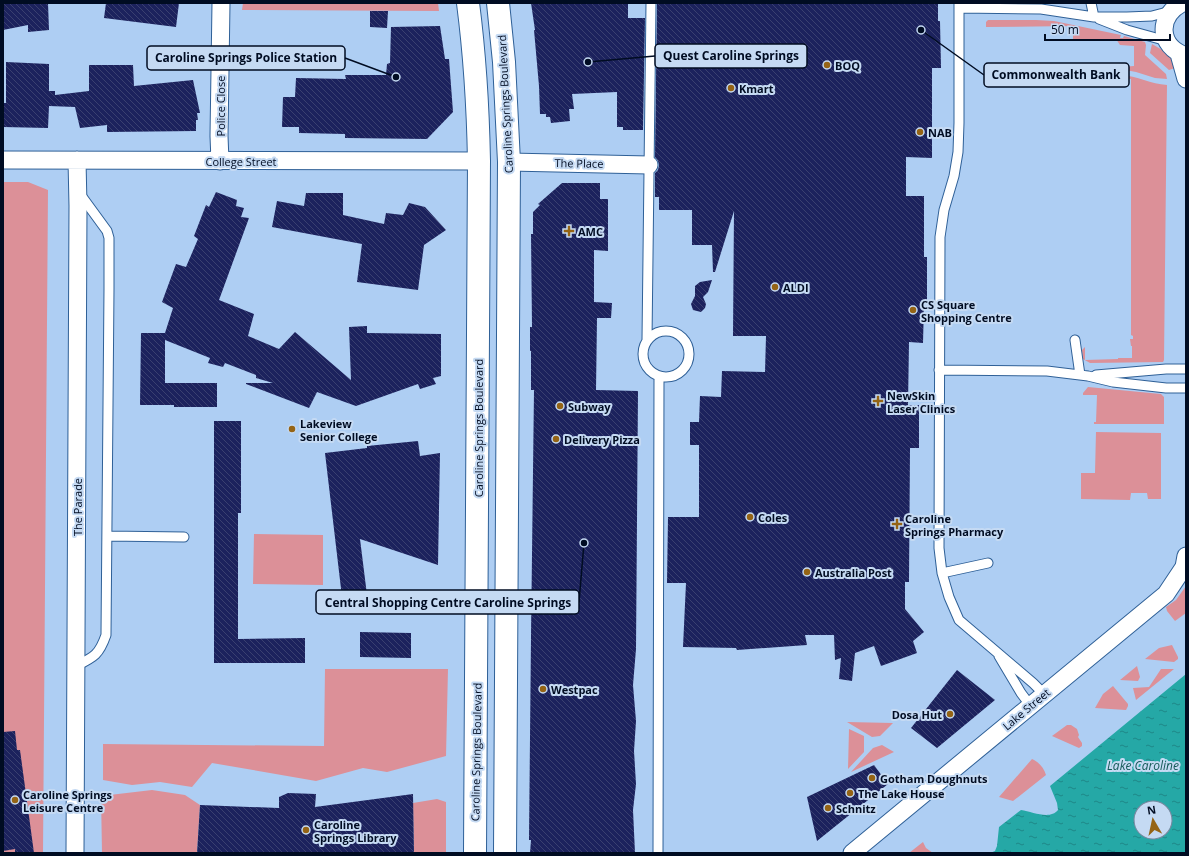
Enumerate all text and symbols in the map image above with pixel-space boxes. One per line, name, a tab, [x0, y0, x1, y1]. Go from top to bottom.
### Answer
scale bar	[1045, 16, 1170, 42]
text: 50 m	[1051, 21, 1079, 38]
street label: Caroline Springs Boulevard	[494, 34, 516, 174]
callout: Quest Caroline Springs	[655, 44, 807, 68]
callout: Caroline Springs Police Station	[147, 46, 345, 70]
text: Quest Caroline Springs	[663, 47, 799, 64]
text: Caroline Springs Police Station	[155, 49, 337, 66]
place label: BOQ	[835, 58, 860, 73]
marker: BOQ	[822, 60, 832, 70]
callout: Commonwealth Bank	[984, 63, 1129, 87]
text: Commonwealth Bank	[991, 66, 1121, 83]
street label: Police Close	[213, 76, 228, 136]
place label: Kmart	[739, 81, 774, 96]
marker: Kmart	[726, 83, 736, 93]
place label: NAB	[928, 125, 952, 140]
marker: NAB	[915, 127, 925, 137]
street label: College Street	[205, 154, 277, 169]
street label: The Place	[554, 155, 604, 171]
place label: AMC	[578, 224, 603, 239]
marker: AMC	[563, 225, 575, 237]
place label: ALDI	[783, 280, 809, 295]
marker: ALDI	[770, 282, 780, 292]
place label: CS Square Shopping Centre	[921, 297, 1012, 325]
marker: CS Square Shopping Centre	[908, 305, 918, 315]
street label: Caroline Springs Boulevard	[471, 359, 486, 497]
place label: NewSkin Laser Clinics	[887, 388, 956, 416]
marker: NewSkin Laser Clinics	[872, 395, 884, 407]
place label: Subway	[568, 399, 611, 414]
marker: Subway	[555, 401, 565, 411]
place label: Lakeview Senior College	[300, 416, 378, 444]
marker: Lakeview Senior College	[287, 424, 297, 434]
place label: Delivery Pizza	[564, 432, 640, 447]
marker: Delivery Pizza	[551, 434, 561, 444]
street label: The Parade	[70, 478, 85, 536]
place label: Coles	[758, 510, 788, 525]
place label: Caroline Springs Pharmacy	[905, 511, 1004, 539]
marker: Coles	[745, 512, 755, 522]
marker: Caroline Springs Pharmacy	[892, 519, 902, 529]
place label: Australia Post	[815, 565, 892, 580]
marker: Australia Post	[802, 567, 812, 577]
callout: Central Shopping Centre Caroline Springs	[316, 590, 579, 614]
text: Central Shopping Centre Caroline Springs	[325, 594, 571, 611]
place label: Westpac	[551, 682, 598, 697]
street label: Caroline Springs Boulevard	[467, 683, 485, 821]
marker: Westpac	[538, 684, 548, 694]
street label: Lake Street	[999, 685, 1053, 733]
place label: Dosa Hut	[892, 707, 942, 722]
marker: Dosa Hut	[945, 709, 955, 719]
water label: Lake Caroline	[1107, 757, 1179, 774]
place label: Gotham Doughnuts	[880, 771, 988, 786]
marker: Gotham Doughnuts	[867, 773, 877, 783]
place label: The Lake House	[858, 786, 945, 801]
place label: Caroline Springs Leisure Centre	[23, 787, 113, 815]
marker: The Lake House	[845, 788, 855, 798]
marker: Caroline Springs Leisure Centre	[10, 795, 20, 805]
north arrow	[1133, 800, 1173, 840]
place label: Schnitz	[836, 801, 876, 816]
text: N	[1146, 802, 1157, 818]
marker: Schnitz	[823, 803, 833, 813]
place label: Caroline Springs Library	[314, 817, 397, 845]
marker: Caroline Springs Library	[301, 825, 311, 835]

